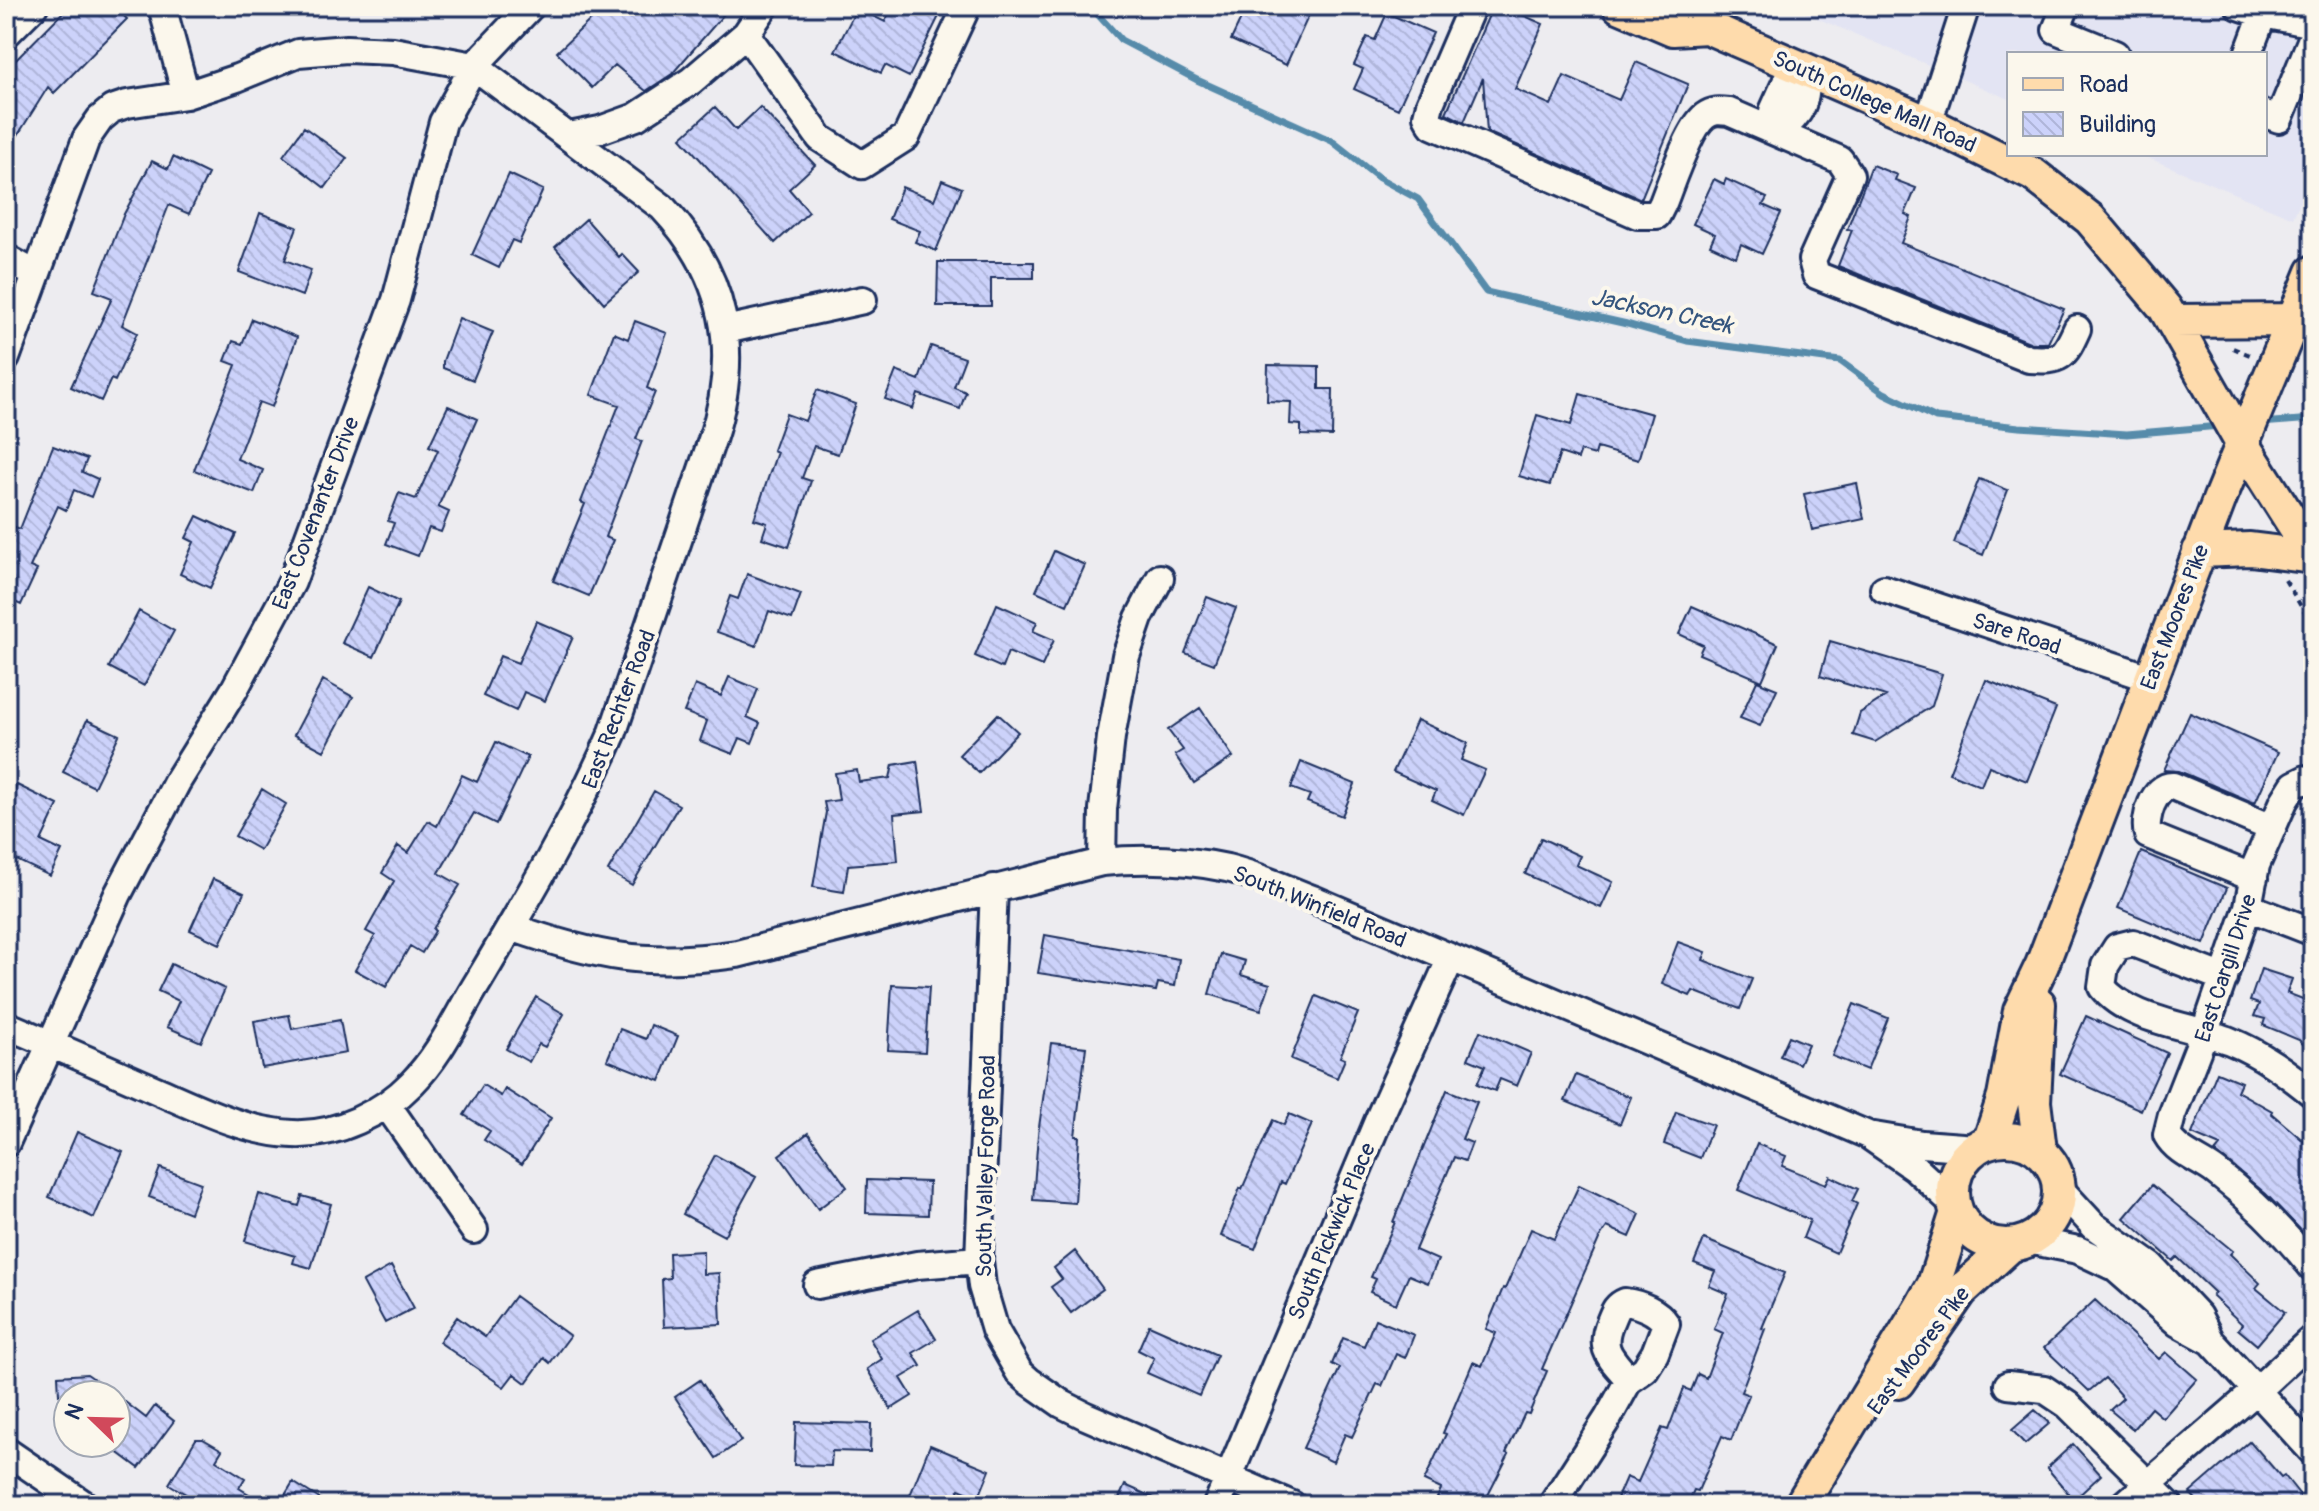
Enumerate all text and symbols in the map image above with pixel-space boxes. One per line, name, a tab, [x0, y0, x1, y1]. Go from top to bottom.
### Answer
street label: South College Mall Road	[1768, 44, 1981, 159]
legend	[2007, 52, 2267, 156]
text: Road	[2079, 70, 2129, 99]
text: Building	[2079, 110, 2156, 139]
water label: Jackson Creek	[1589, 282, 1737, 341]
street label: East Covenanter Drive	[266, 413, 366, 614]
street label: East Moores Pike	[2134, 541, 2216, 694]
street label: Sare Road	[1969, 606, 2065, 661]
street label: East Rechter Road	[576, 626, 662, 793]
street label: South Winfield Road	[1229, 859, 1410, 954]
street label: East Cargill Drive	[2189, 891, 2263, 1046]
street label: South Valley Forge Road	[970, 1054, 1002, 1278]
street label: South Pickwick Place	[1282, 1139, 1382, 1324]
street label: East Moores Pike	[1861, 1281, 1976, 1420]
north arrow	[52, 1379, 132, 1459]
text: N	[59, 1399, 90, 1424]

